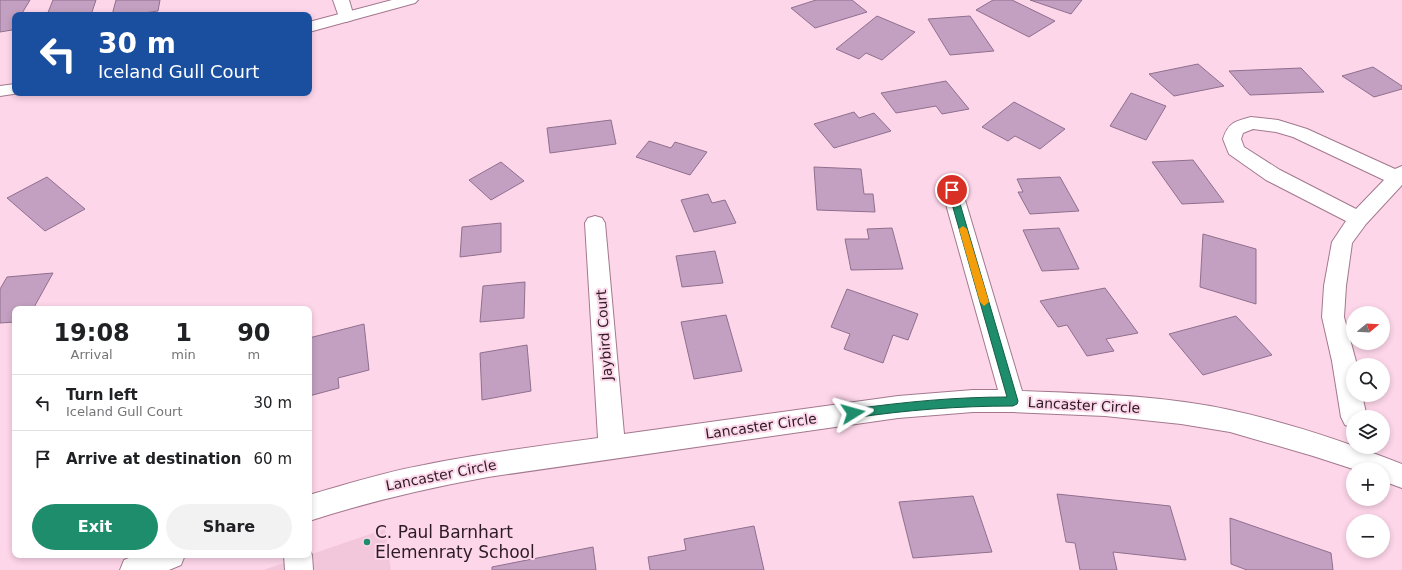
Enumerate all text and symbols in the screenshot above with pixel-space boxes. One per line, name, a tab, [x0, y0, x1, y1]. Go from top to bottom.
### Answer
text: 30 m	[98, 27, 176, 60]
icon: left	[32, 28, 84, 80]
text: Iceland Gull Court	[98, 61, 259, 82]
pin	[935, 173, 969, 207]
icon: arrive	[941, 179, 963, 201]
street label: Jaybird Court	[593, 289, 615, 382]
north arrow	[1346, 306, 1390, 350]
map controls	[1346, 306, 1390, 558]
text: 19:08	[53, 319, 130, 347]
text: 1	[175, 319, 192, 347]
text: 90	[237, 319, 271, 347]
text: Arrival	[70, 347, 113, 362]
text: min	[171, 347, 196, 362]
text: m	[248, 347, 260, 362]
button: search	[1346, 358, 1390, 402]
text: Turn left	[66, 386, 138, 404]
icon: left	[32, 392, 54, 414]
position arrow	[832, 392, 874, 434]
text: 30 m	[254, 394, 292, 412]
street label: Lancaster Circle	[1027, 394, 1141, 416]
text: Iceland Gull Court	[66, 404, 183, 419]
street label: Lancaster Circle	[704, 410, 818, 442]
button: layers	[1346, 410, 1390, 454]
icon: arrive	[32, 448, 54, 470]
text: Arrive at destination	[66, 450, 241, 468]
text: 60 m	[254, 450, 292, 468]
street label: Lancaster Circle	[384, 456, 498, 494]
button: +	[1346, 462, 1390, 506]
button: Exit	[32, 504, 158, 550]
button: Share	[166, 504, 292, 550]
button: −	[1346, 514, 1390, 558]
place label: C. Paul Barnhart Elemenraty School	[375, 522, 535, 562]
marker: C. Paul Barnhart Elemenraty School	[362, 537, 372, 547]

